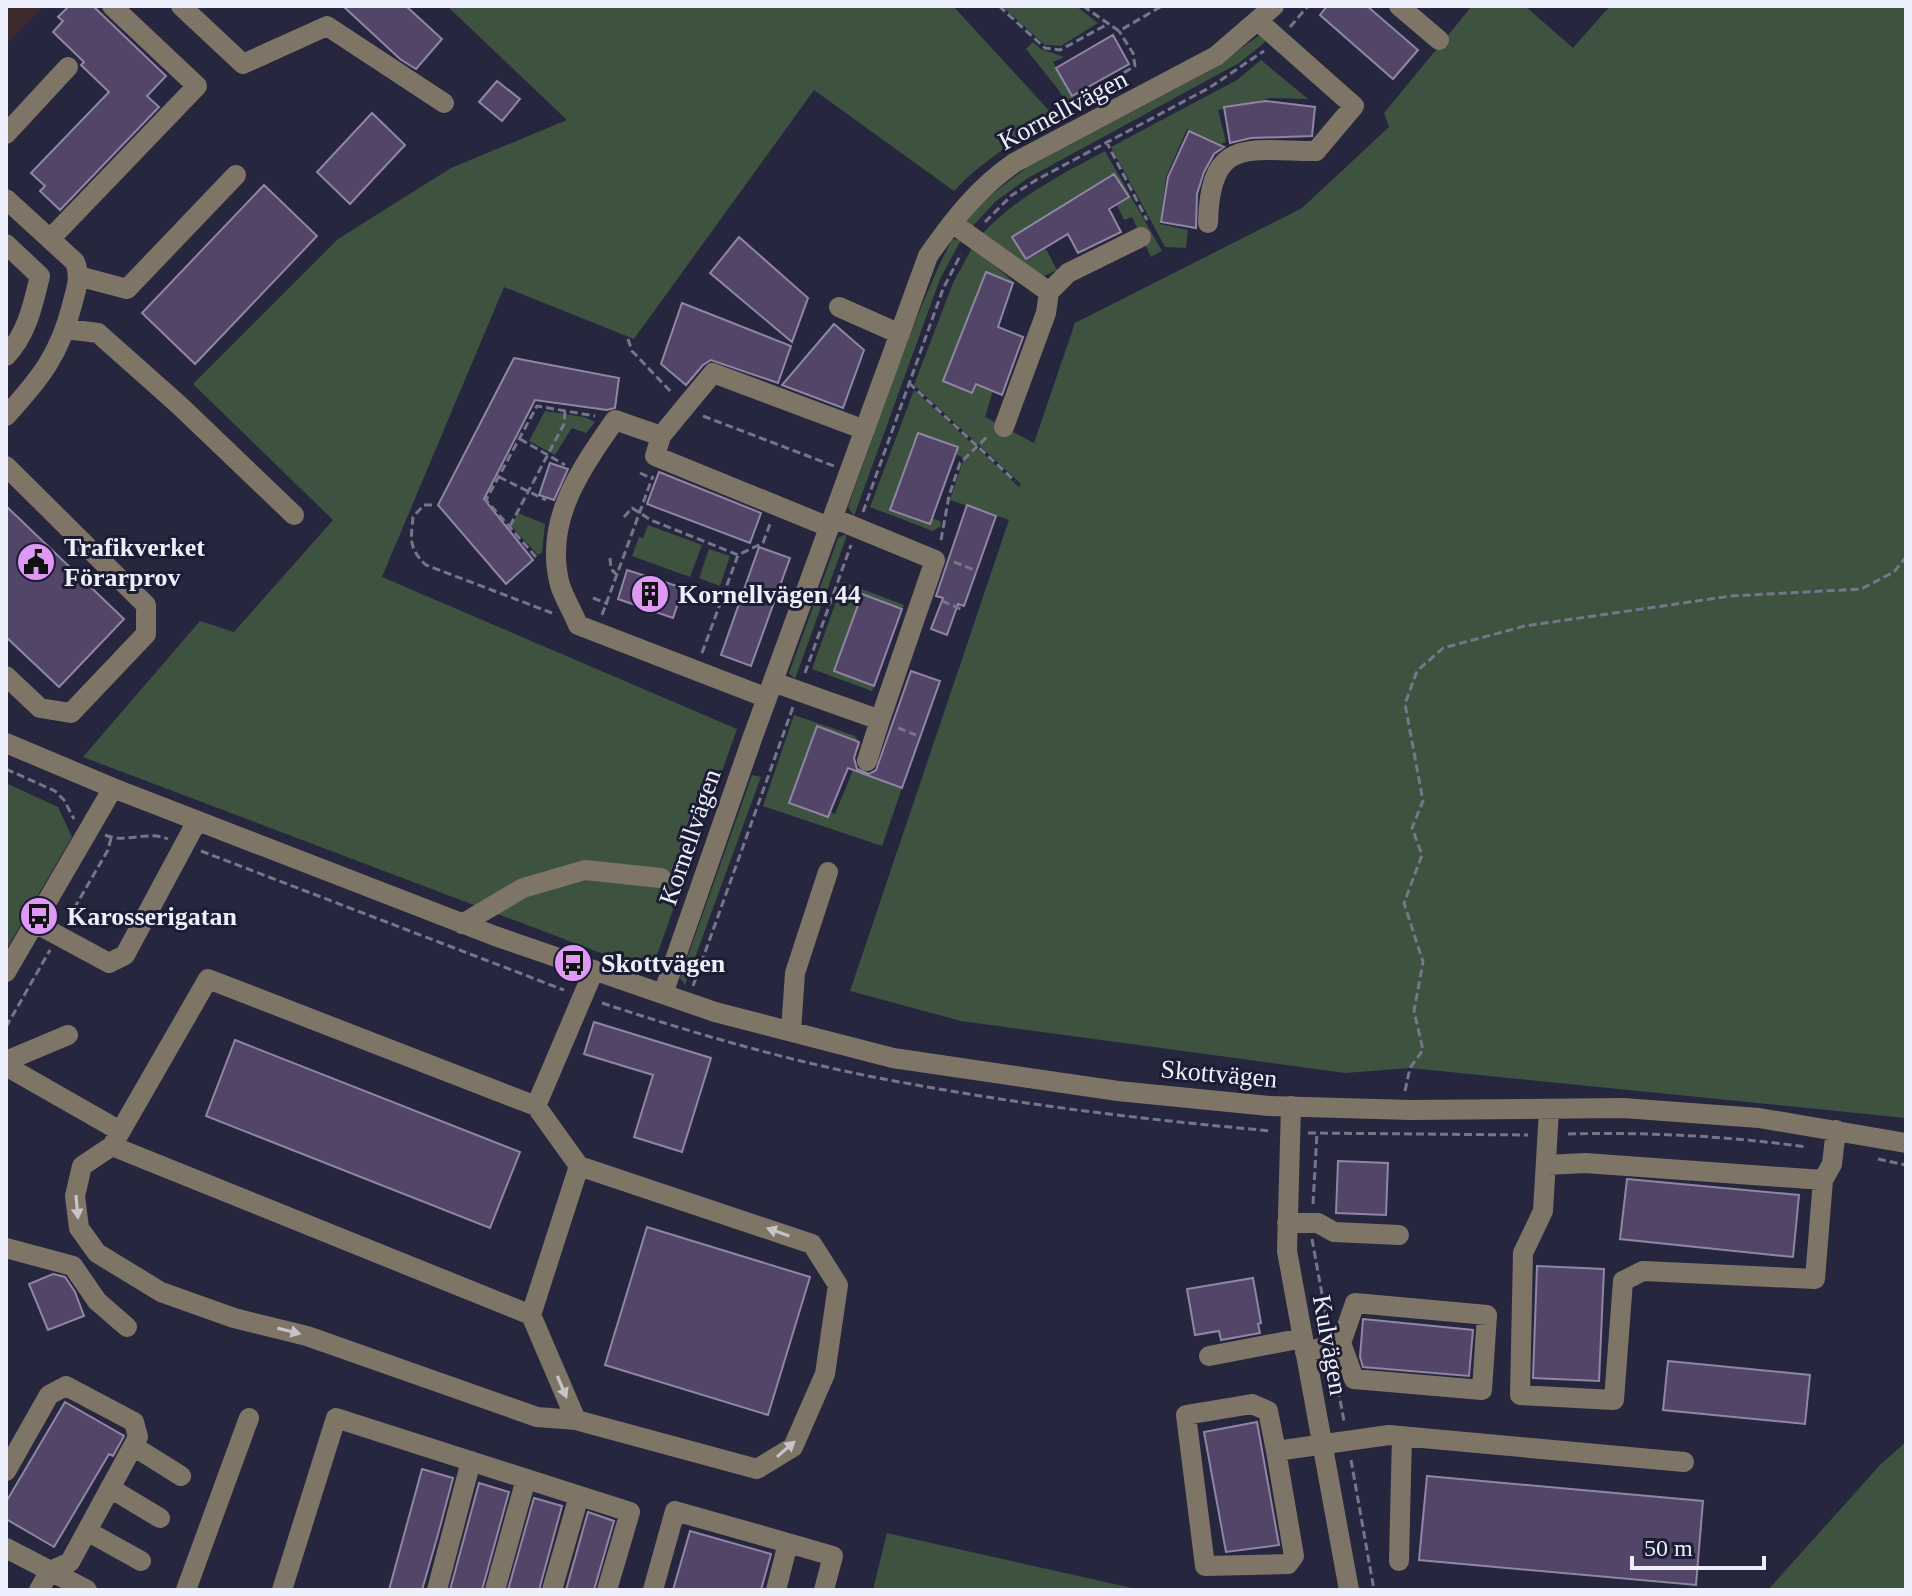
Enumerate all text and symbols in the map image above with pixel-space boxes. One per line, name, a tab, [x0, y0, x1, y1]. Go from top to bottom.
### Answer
street label: Kornellvägen	[994, 64, 1132, 156]
place label: Trafikverket Förarprov	[64, 533, 205, 592]
public building icon: Trafikverket Förarprov	[15, 541, 57, 583]
building icon: Kornellvägen 44	[629, 573, 671, 615]
place label: Kornellvägen 44	[678, 580, 861, 609]
street label: Kornellvägen	[653, 765, 727, 909]
bus stop icon: Karosserigatan	[18, 895, 60, 937]
place label: Karosserigatan	[67, 902, 237, 931]
bus stop icon: Skottvägen	[552, 942, 594, 984]
place label: Skottvägen	[601, 949, 726, 978]
street label: Skottvägen	[1159, 1054, 1279, 1094]
one-way arrow	[71, 1195, 84, 1220]
one-way arrow	[765, 1226, 789, 1238]
street label: Kulvägen	[1307, 1293, 1353, 1397]
one-way arrow	[276, 1326, 301, 1338]
one-way arrow	[555, 1375, 568, 1399]
one-way arrow	[776, 1440, 796, 1458]
scale bar	[1632, 1520, 1764, 1570]
text: 50 m	[1644, 1535, 1693, 1561]

